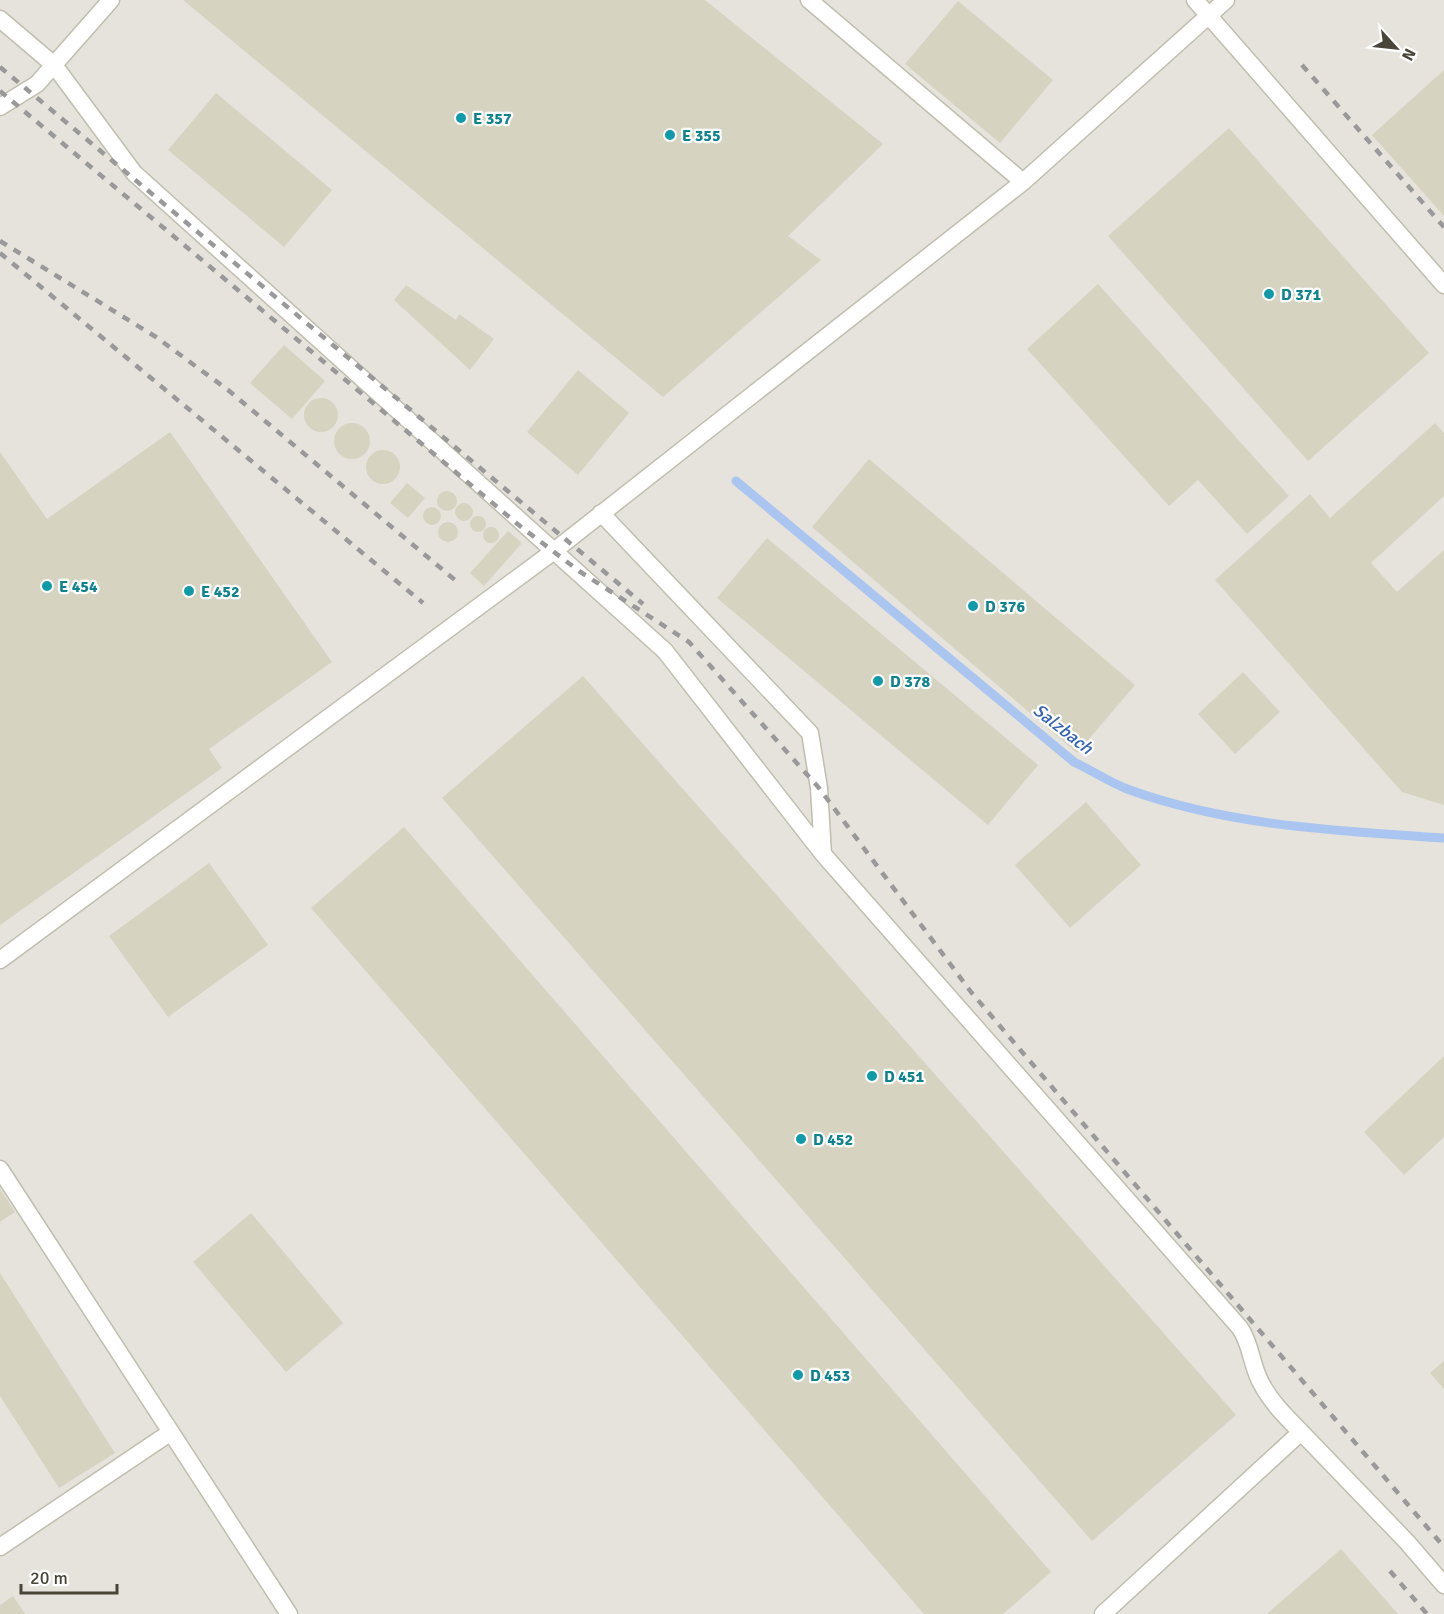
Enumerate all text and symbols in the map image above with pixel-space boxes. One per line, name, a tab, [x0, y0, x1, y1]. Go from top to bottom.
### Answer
north arrow	[1366, 18, 1426, 78]
text: N	[1397, 45, 1420, 64]
place label: E 357	[473, 109, 512, 129]
marker: E 357	[454, 111, 468, 125]
place label: E 355	[682, 126, 721, 146]
marker: E 355	[663, 128, 677, 142]
place label: D 371	[1281, 285, 1321, 305]
marker: D 371	[1262, 287, 1276, 301]
place label: E 454	[59, 577, 98, 597]
marker: E 454	[40, 579, 54, 593]
place label: E 452	[201, 582, 240, 602]
marker: E 452	[182, 584, 196, 598]
place label: D 376	[985, 597, 1025, 617]
marker: D 376	[966, 599, 980, 613]
place label: D 378	[890, 672, 930, 692]
marker: D 378	[871, 674, 885, 688]
water label: Salzbach	[1029, 699, 1098, 760]
place label: D 451	[884, 1067, 924, 1087]
marker: D 451	[865, 1069, 879, 1083]
place label: D 452	[813, 1130, 853, 1150]
marker: D 452	[794, 1132, 808, 1146]
place label: D 453	[810, 1366, 850, 1386]
marker: D 453	[791, 1368, 805, 1382]
scale bar	[21, 1557, 117, 1595]
text: 20 m	[30, 1567, 68, 1589]

